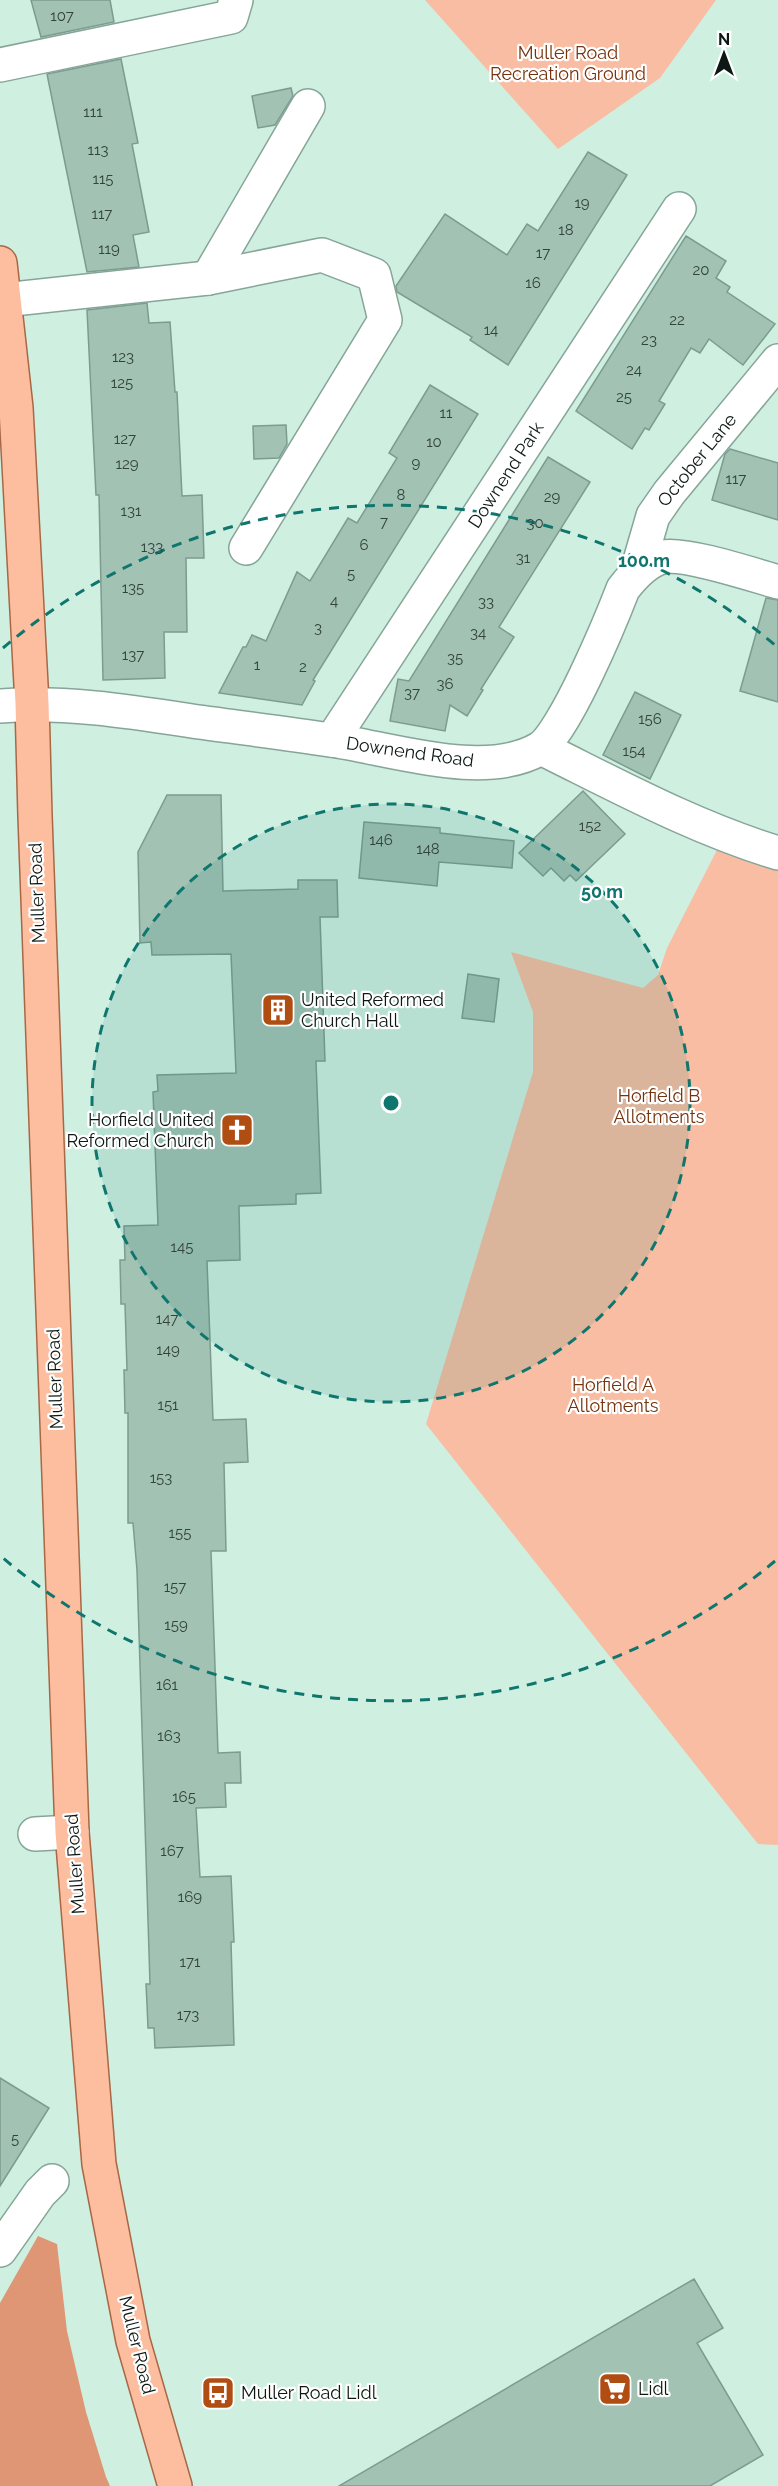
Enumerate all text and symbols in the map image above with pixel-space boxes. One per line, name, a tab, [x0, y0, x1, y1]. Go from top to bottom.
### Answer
house number: 107	[50, 7, 74, 25]
north arrow	[694, 24, 754, 84]
text: N	[718, 30, 730, 49]
park label: Muller Road Recreation Ground	[490, 42, 646, 84]
house number: 111	[83, 103, 103, 121]
house number: 113	[88, 141, 108, 159]
house number: 115	[92, 170, 114, 188]
house number: 19	[574, 194, 590, 212]
house number: 117	[92, 205, 112, 223]
house number: 18	[558, 221, 574, 239]
house number: 119	[98, 240, 120, 258]
house number: 17	[536, 244, 550, 262]
house number: 20	[693, 261, 710, 279]
house number: 16	[525, 274, 541, 292]
house number: 22	[669, 311, 685, 329]
house number: 14	[484, 321, 498, 339]
house number: 23	[641, 331, 657, 349]
house number: 123	[112, 348, 134, 366]
house number: 24	[626, 361, 642, 379]
house number: 125	[111, 374, 133, 392]
house number: 25	[616, 388, 632, 406]
house number: 11	[440, 404, 453, 422]
street label: October Lane	[653, 409, 741, 510]
street label: Downend Park	[464, 417, 548, 532]
house number: 127	[114, 430, 136, 448]
house number: 10	[426, 433, 442, 451]
house number: 9	[412, 454, 421, 472]
house number: 129	[115, 455, 139, 473]
house number: 117	[726, 470, 746, 488]
house number: 8	[397, 486, 406, 504]
house number: 29	[544, 488, 561, 506]
house number: 131	[121, 502, 142, 520]
house number: 7	[380, 513, 388, 531]
house number: 30	[526, 514, 544, 532]
house number: 6	[359, 536, 369, 554]
house number: 133	[141, 538, 163, 556]
house number: 31	[516, 549, 531, 567]
text: 100 m	[618, 550, 670, 571]
house number: 5	[347, 565, 355, 583]
house number: 135	[122, 579, 144, 597]
house number: 4	[330, 592, 338, 610]
house number: 33	[478, 593, 494, 611]
house number: 3	[314, 619, 322, 637]
house number: 34	[470, 624, 486, 642]
house number: 137	[122, 646, 144, 664]
house number: 35	[447, 649, 463, 667]
house number: 1	[254, 656, 261, 674]
house number: 2	[299, 658, 307, 676]
house number: 36	[436, 675, 454, 693]
house number: 37	[404, 684, 420, 702]
house number: 156	[638, 710, 662, 728]
street label: Downend Road	[345, 732, 475, 771]
house number: 154	[623, 742, 645, 760]
house number: 152	[579, 817, 601, 835]
house number: 146	[369, 831, 393, 849]
house number: 148	[416, 840, 440, 858]
street label: Muller Road	[24, 842, 49, 944]
text: 50 m	[581, 881, 623, 902]
place label: United Reformed Church Hall	[301, 989, 444, 1031]
building icon: United Reformed Church Hall	[260, 992, 296, 1028]
park label: Horfield B Allotments	[614, 1085, 705, 1127]
centre of rings	[381, 1093, 401, 1113]
place label: Horfield United Reformed Church	[67, 1109, 214, 1151]
church icon: Horfield United Reformed Church	[219, 1112, 255, 1148]
house number: 145	[171, 1238, 193, 1256]
house number: 147	[156, 1310, 178, 1328]
street label: Muller Road	[42, 1328, 67, 1430]
house number: 149	[156, 1341, 180, 1359]
park label: Horfield A Allotments	[568, 1374, 659, 1416]
house number: 151	[157, 1396, 179, 1414]
house number: 153	[150, 1469, 172, 1487]
house number: 155	[169, 1524, 191, 1542]
house number: 157	[164, 1578, 186, 1596]
house number: 159	[164, 1616, 188, 1634]
house number: 161	[156, 1676, 179, 1694]
house number: 163	[157, 1727, 181, 1745]
house number: 165	[172, 1788, 196, 1806]
street label: Muller Road	[61, 1813, 88, 1915]
house number: 167	[160, 1842, 184, 1860]
house number: 169	[178, 1888, 202, 1906]
house number: 171	[180, 1953, 201, 1971]
house number: 173	[177, 2006, 199, 2024]
house number: 5	[11, 2130, 19, 2148]
street label: Muller Road	[115, 2294, 160, 2396]
supermarket icon: Lidl	[597, 2371, 633, 2407]
bus stop icon: Muller Road Lidl	[200, 2375, 236, 2411]
place label: Lidl	[638, 2378, 669, 2399]
place label: Muller Road Lidl	[241, 2382, 377, 2403]

